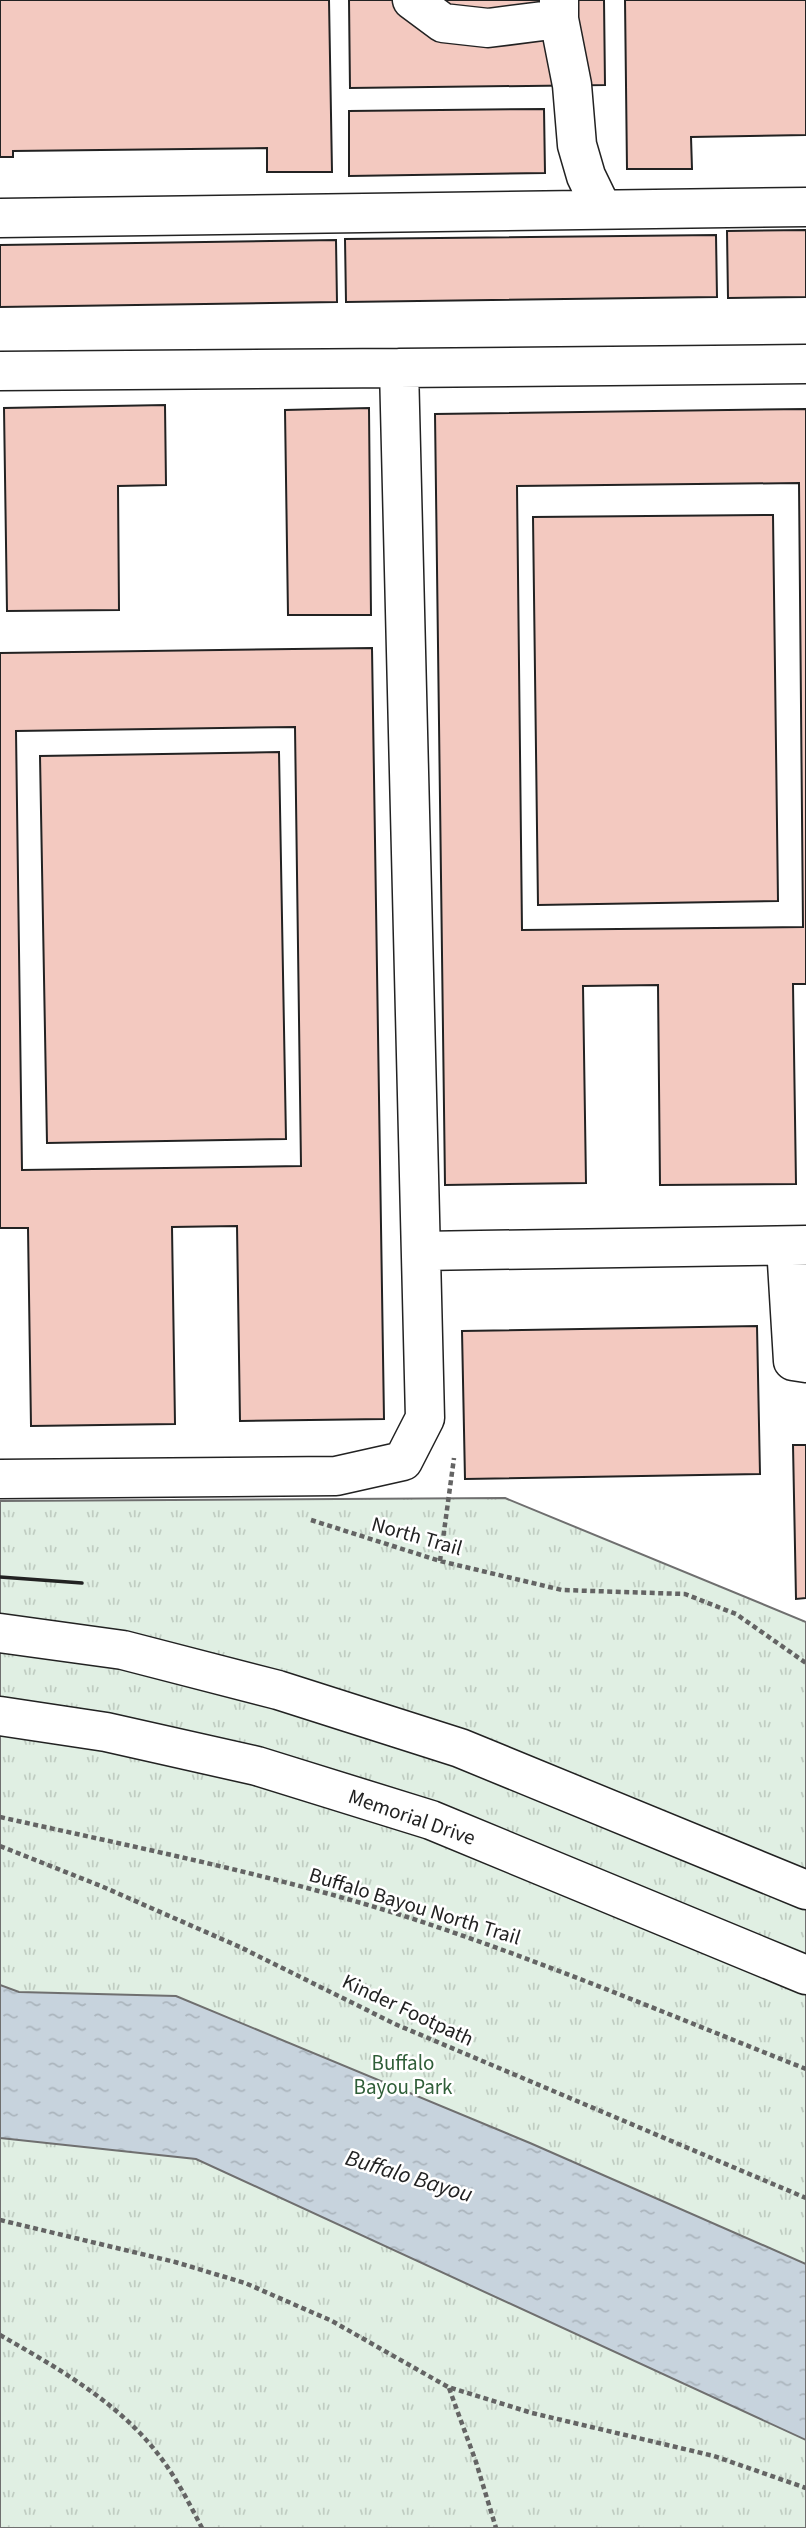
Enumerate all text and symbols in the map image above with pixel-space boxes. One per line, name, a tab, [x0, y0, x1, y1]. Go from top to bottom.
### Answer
street label: North Trail	[368, 1509, 466, 1563]
street label: Memorial Drive	[344, 1781, 480, 1853]
street label: Buffalo Bayou North Trail	[306, 1860, 524, 1952]
street label: Kinder Footpath	[337, 1966, 479, 2054]
park label: Buffalo Bayou Park	[354, 2048, 453, 2102]
water label: Buffalo Bayou	[341, 2141, 477, 2211]

